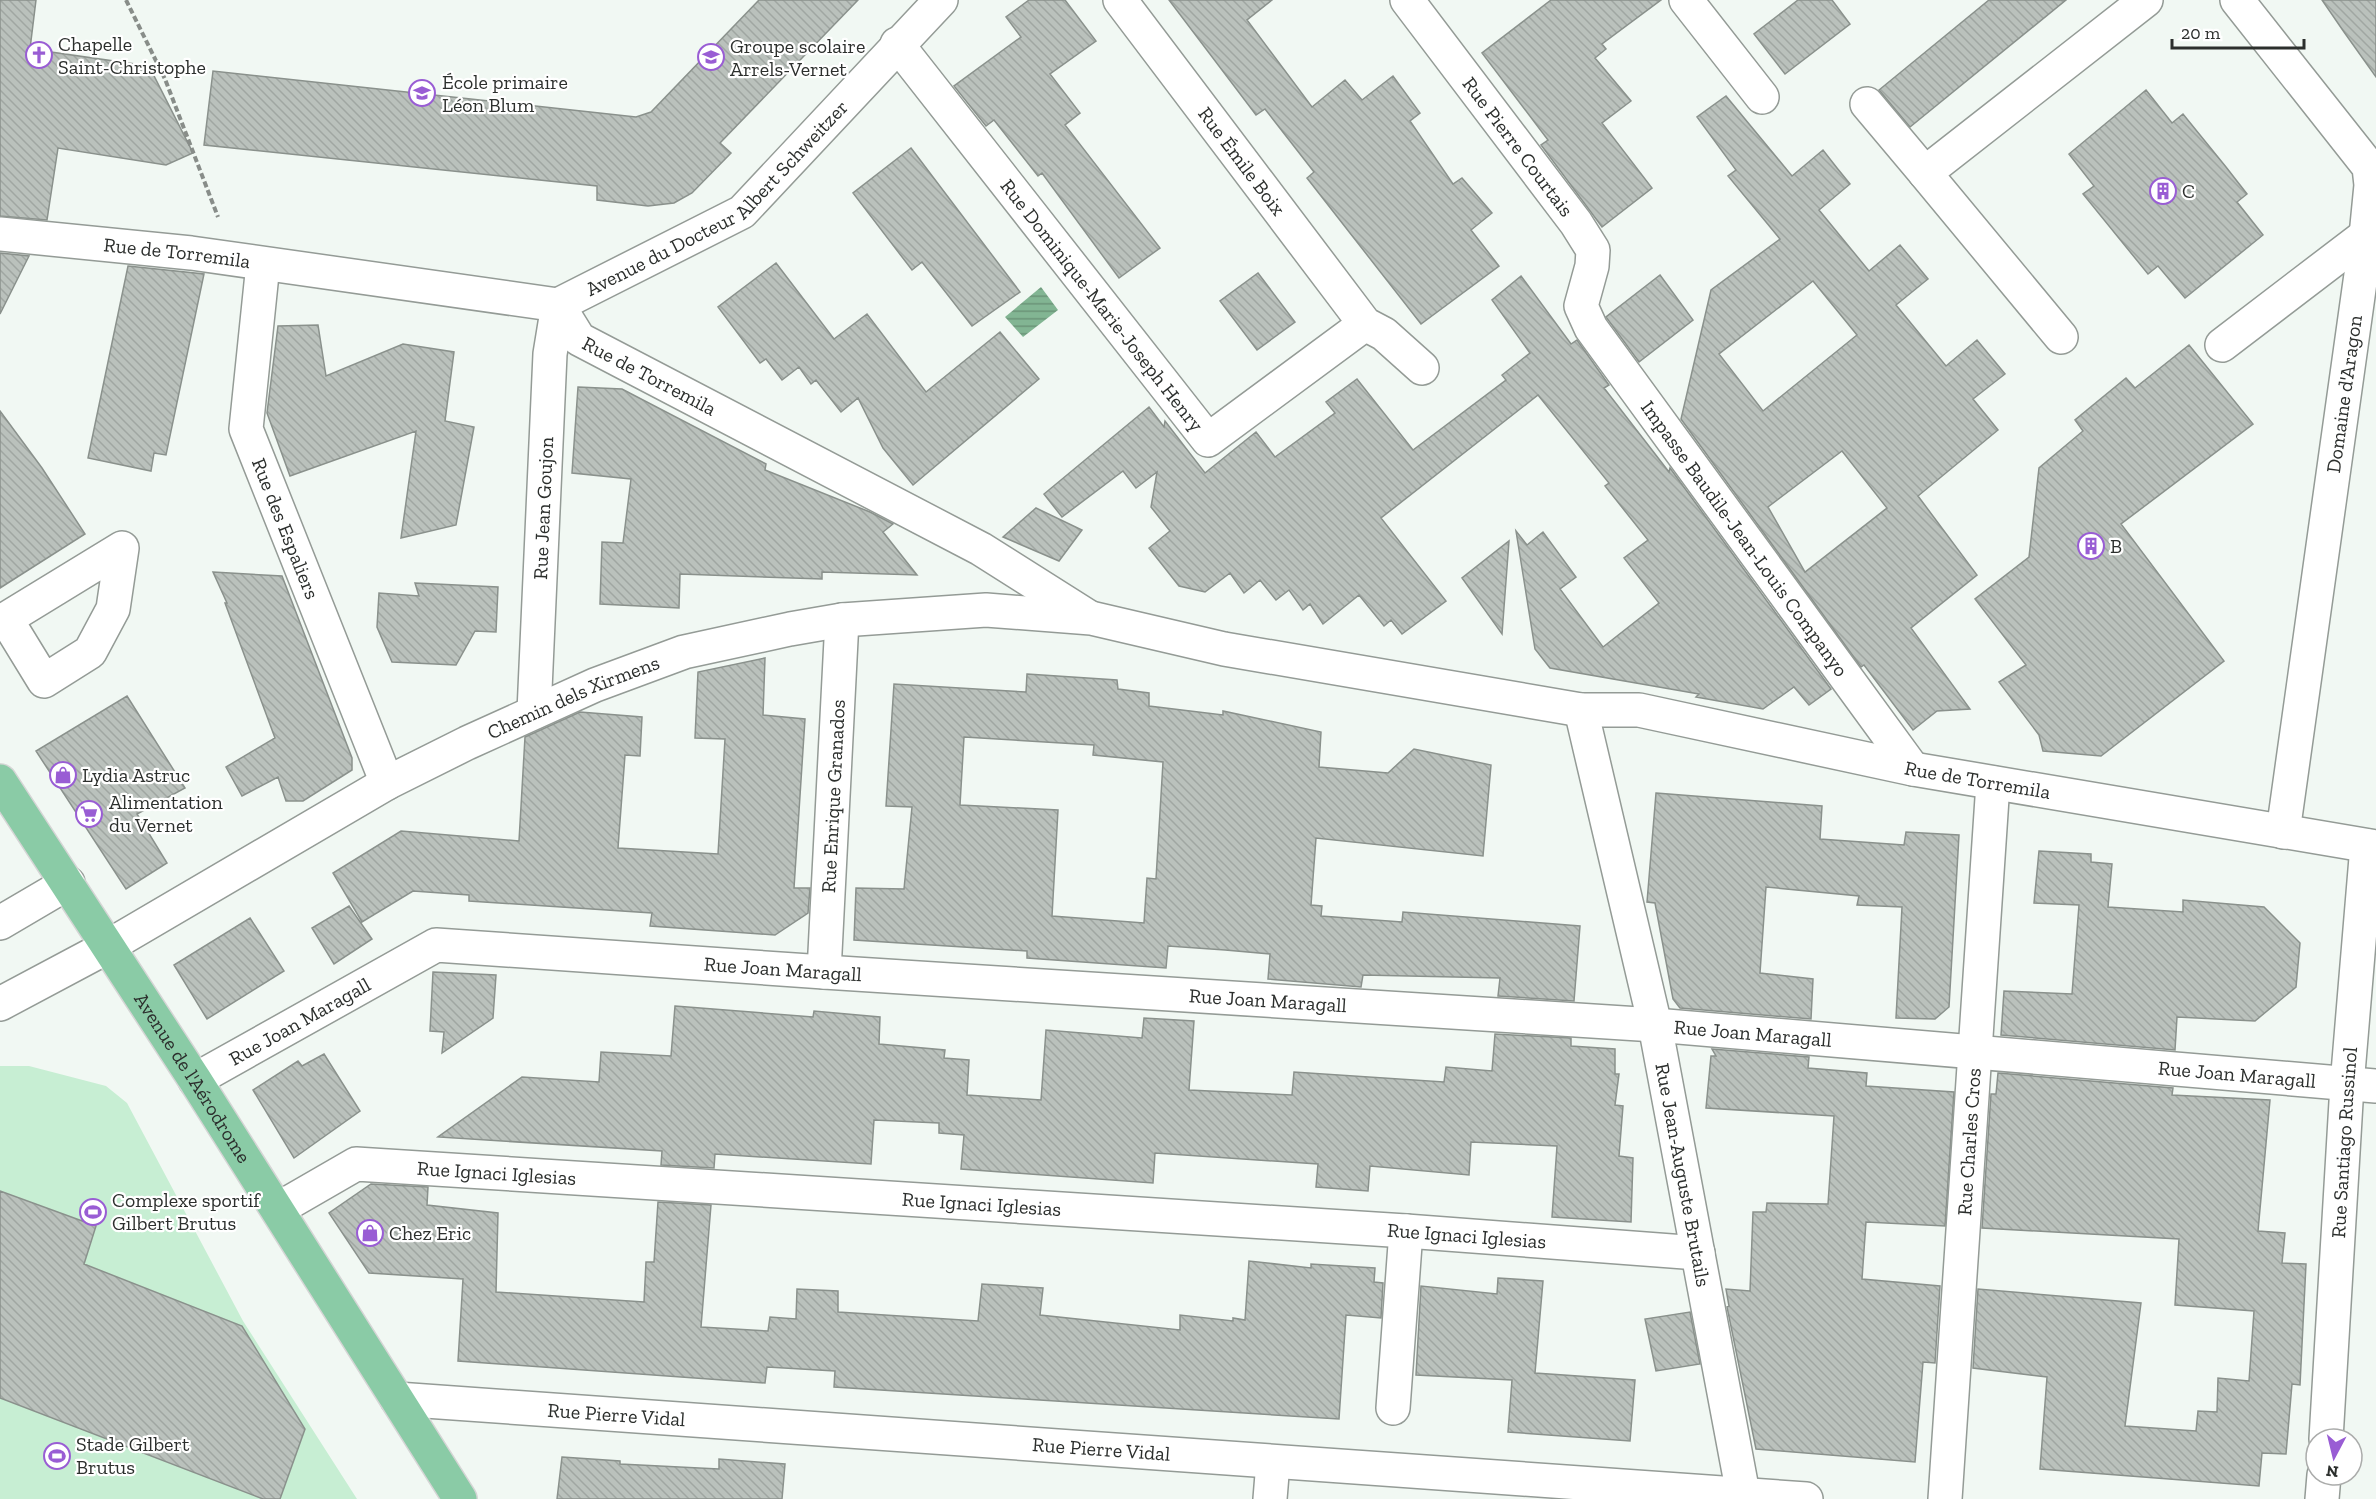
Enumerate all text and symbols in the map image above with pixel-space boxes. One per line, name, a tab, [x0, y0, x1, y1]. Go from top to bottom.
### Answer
scale bar	[2172, 12, 2304, 50]
text: 20 m	[2181, 22, 2221, 44]
place label: Chapelle Saint-Christophe	[58, 32, 206, 79]
place label: Groupe scolaire Arrels-Vernet	[730, 34, 865, 81]
church icon: Chapelle Saint-Christophe	[24, 40, 54, 70]
school or university icon: Groupe scolaire Arrels-Vernet	[696, 42, 726, 72]
place label: École primaire Léon Blum	[442, 70, 568, 117]
street label: Rue Pierre Courtais	[1458, 72, 1579, 221]
school or university icon: École primaire Léon Blum	[407, 78, 437, 108]
street label: Avenue du Docteur Albert Schweitzer	[582, 95, 853, 301]
street label: Rue Émile Boix	[1193, 102, 1291, 220]
street label: Rue Dominique-Marie-Joseph Henry	[995, 174, 1209, 437]
building icon: C	[2148, 176, 2178, 206]
place label: C	[2182, 179, 2195, 203]
street label: Rue de Torremila	[103, 232, 252, 273]
street label: Domaine d'Aragon	[2321, 313, 2367, 475]
street label: Rue de Torremila	[578, 331, 721, 421]
street label: Impasse Baudile-Jean-Louis Companyo	[1636, 396, 1853, 681]
street label: Rue Jean Goujon	[528, 436, 558, 580]
street label: Rue des Espaliers	[247, 454, 325, 603]
building icon: B	[2076, 531, 2106, 561]
place label: B	[2110, 534, 2122, 558]
street label: Chemin dels Xirmens	[483, 650, 663, 744]
street label: Rue Enrique Granados	[816, 699, 850, 894]
street label: Rue de Torremila	[1902, 756, 2053, 804]
shop icon: Lydia Astruc	[48, 760, 78, 790]
place label: Lydia Astruc	[82, 763, 190, 787]
place label: Alimentation du Vernet	[109, 790, 223, 837]
supermarket icon: Alimentation du Vernet	[74, 799, 104, 829]
street label: Rue Joan Maragall	[703, 952, 863, 986]
street label: Rue Joan Maragall	[225, 972, 375, 1070]
street label: Rue Joan Maragall	[1188, 983, 1348, 1017]
street label: Avenue de l'Aérodrome	[129, 988, 256, 1167]
street label: Rue Joan Maragall	[1673, 1015, 1833, 1052]
street label: Rue Santiago Russinol	[2326, 1046, 2362, 1239]
street label: Rue Joan Maragall	[2157, 1056, 2317, 1093]
street label: Rue Jean-Auguste Brutails	[1650, 1061, 1716, 1289]
street label: Rue Charles Cros	[1952, 1067, 1986, 1216]
street label: Rue Ignaci Iglesias	[416, 1156, 577, 1190]
street label: Rue Ignaci Iglesias	[901, 1187, 1062, 1221]
place label: Complexe sportif Gilbert Brutus	[112, 1188, 261, 1235]
sports icon: Complexe sportif Gilbert Brutus	[78, 1197, 108, 1227]
shop icon: Chez Eric	[355, 1218, 385, 1248]
street label: Rue Ignaci Iglesias	[1386, 1218, 1547, 1254]
place label: Chez Eric	[389, 1221, 471, 1245]
street label: Rue Pierre Vidal	[547, 1398, 686, 1431]
north arrow	[2304, 1427, 2364, 1487]
place label: Stade Gilbert Brutus	[76, 1432, 190, 1479]
street label: Rue Pierre Vidal	[1031, 1432, 1171, 1466]
sports icon: Stade Gilbert Brutus	[42, 1441, 72, 1471]
text: N	[2325, 1461, 2339, 1482]

